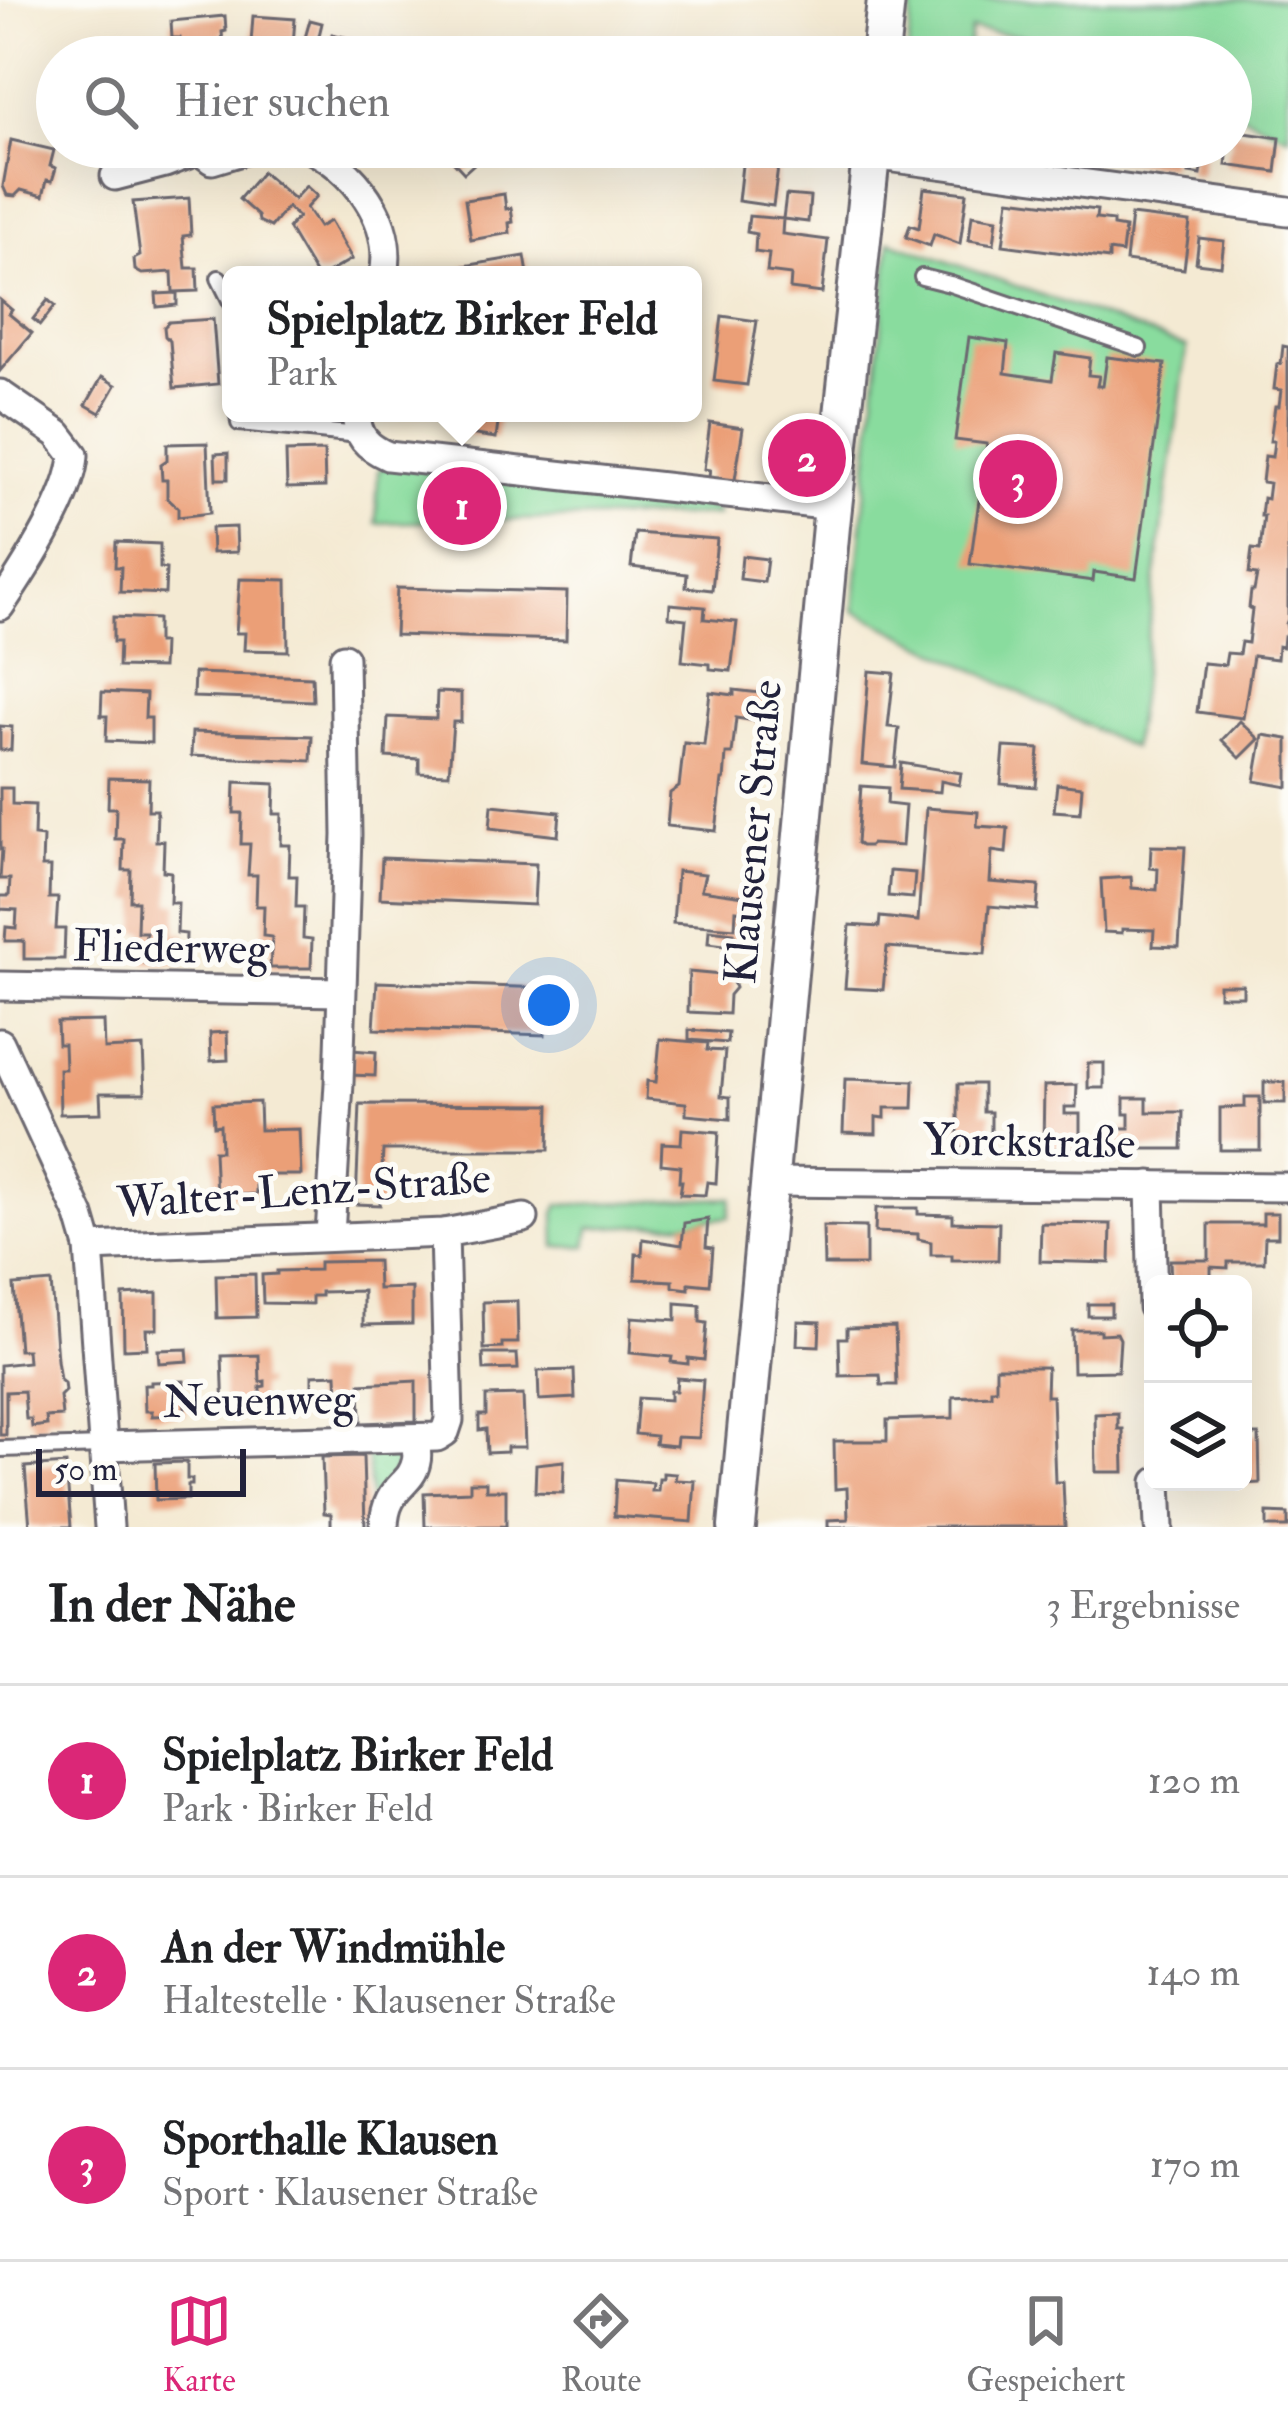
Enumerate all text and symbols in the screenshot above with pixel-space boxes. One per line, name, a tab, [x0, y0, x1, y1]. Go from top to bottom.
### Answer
search box	[36, 36, 1252, 168]
icon: search	[78, 69, 144, 135]
text: Hier suchen	[174, 74, 390, 130]
popup	[222, 266, 702, 422]
text: Spielplatz Birker Feld	[266, 292, 658, 348]
text: Park	[266, 348, 337, 397]
pin: 2	[768, 413, 846, 503]
pin: 3	[979, 434, 1057, 524]
pin: 1	[423, 461, 501, 551]
street label: Klausener Straße	[713, 678, 795, 986]
street label: Fliederweg	[72, 918, 271, 978]
your location	[519, 975, 579, 1035]
street label: Yorckstraße	[922, 1112, 1136, 1172]
street label: Walter-Lenz-Straße	[114, 1150, 493, 1232]
map controls	[1144, 1275, 1252, 1491]
button: locate	[1144, 1275, 1252, 1383]
street label: Neuenweg	[163, 1371, 356, 1431]
button: layers	[1144, 1383, 1252, 1491]
scale bar	[36, 1443, 246, 1496]
text: 50 m	[54, 1449, 118, 1490]
text: In der Nähe	[48, 1573, 295, 1637]
text: 3 Ergebnisse	[1046, 1581, 1240, 1630]
text: Spielplatz Birker Feld	[162, 1728, 553, 1784]
text: 1	[80, 1756, 94, 1805]
text: 120 m	[1148, 1756, 1240, 1805]
text: Park · Birker Feld	[162, 1784, 433, 1833]
text: An der Windmühle	[162, 1920, 505, 1976]
text: 2	[77, 1948, 97, 1997]
text: 140 m	[1147, 1948, 1240, 1997]
text: Haltestelle · Klausener Straße	[162, 1976, 616, 2025]
text: Sporthalle Klausen	[162, 2112, 498, 2168]
text: 3	[80, 2140, 94, 2189]
text: 170 m	[1150, 2140, 1240, 2189]
text: Sport · Klausener Straße	[162, 2168, 538, 2217]
tab: Karte	[162, 2288, 236, 2401]
tab: Route	[561, 2288, 641, 2401]
tab: Gespeichert	[966, 2288, 1126, 2401]

